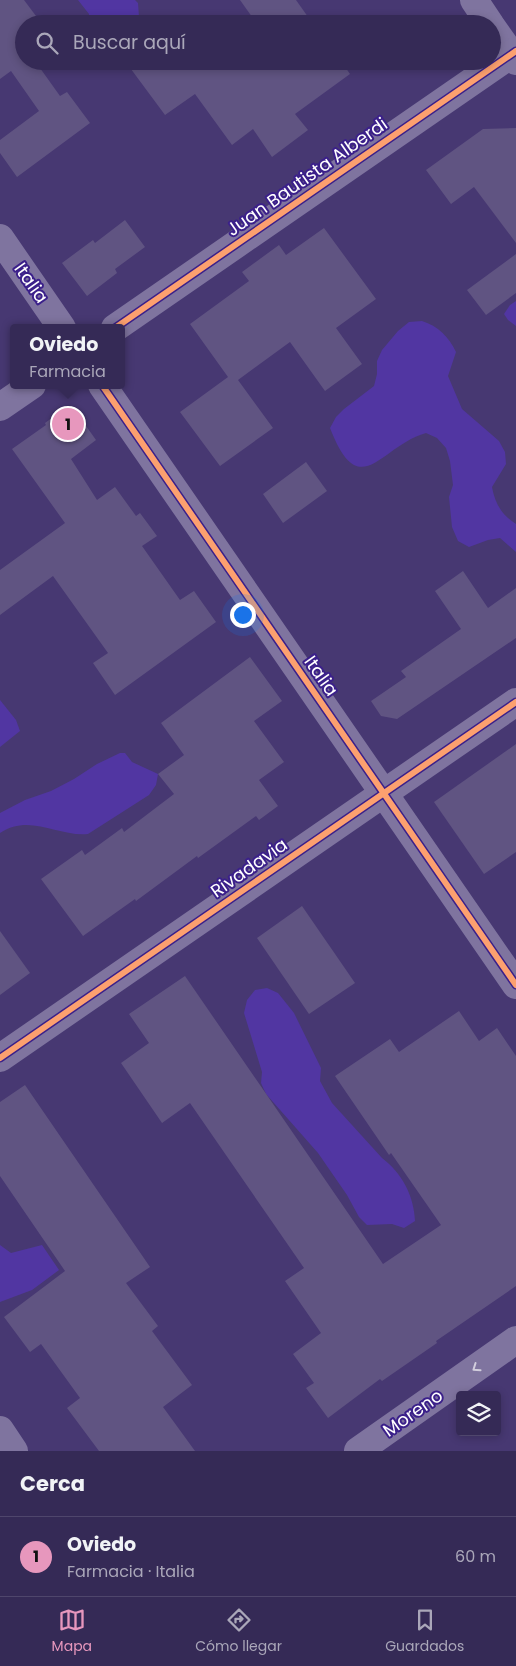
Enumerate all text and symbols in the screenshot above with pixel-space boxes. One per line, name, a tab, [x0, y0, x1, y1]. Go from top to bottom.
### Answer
search box	[15, 15, 501, 70]
icon: search	[33, 29, 61, 57]
text: Buscar aquí	[73, 29, 186, 56]
street label: Juan Bautista Alberdi	[221, 111, 392, 242]
street label: Italia	[9, 257, 54, 308]
popup	[10, 324, 125, 389]
text: Oviedo	[29, 331, 98, 358]
text: Farmacia	[29, 360, 106, 383]
pin: 1	[52, 405, 84, 443]
your location	[230, 602, 256, 628]
street label: Italia	[299, 650, 344, 701]
street label: Rivadavia	[205, 832, 292, 903]
one-way arrow	[472, 1362, 482, 1371]
street label: Moreno	[378, 1383, 448, 1442]
map controls	[456, 1391, 501, 1436]
button: layers	[456, 1391, 501, 1436]
text: Cerca	[20, 1469, 85, 1498]
text: Oviedo	[67, 1531, 136, 1558]
text: 1	[33, 1545, 39, 1568]
text: 60 m	[455, 1545, 496, 1568]
text: Farmacia · Italia	[67, 1560, 195, 1583]
tab: Mapa	[52, 1606, 92, 1657]
tab: Cómo llegar	[195, 1606, 282, 1657]
tab: Guardados	[385, 1606, 464, 1657]

